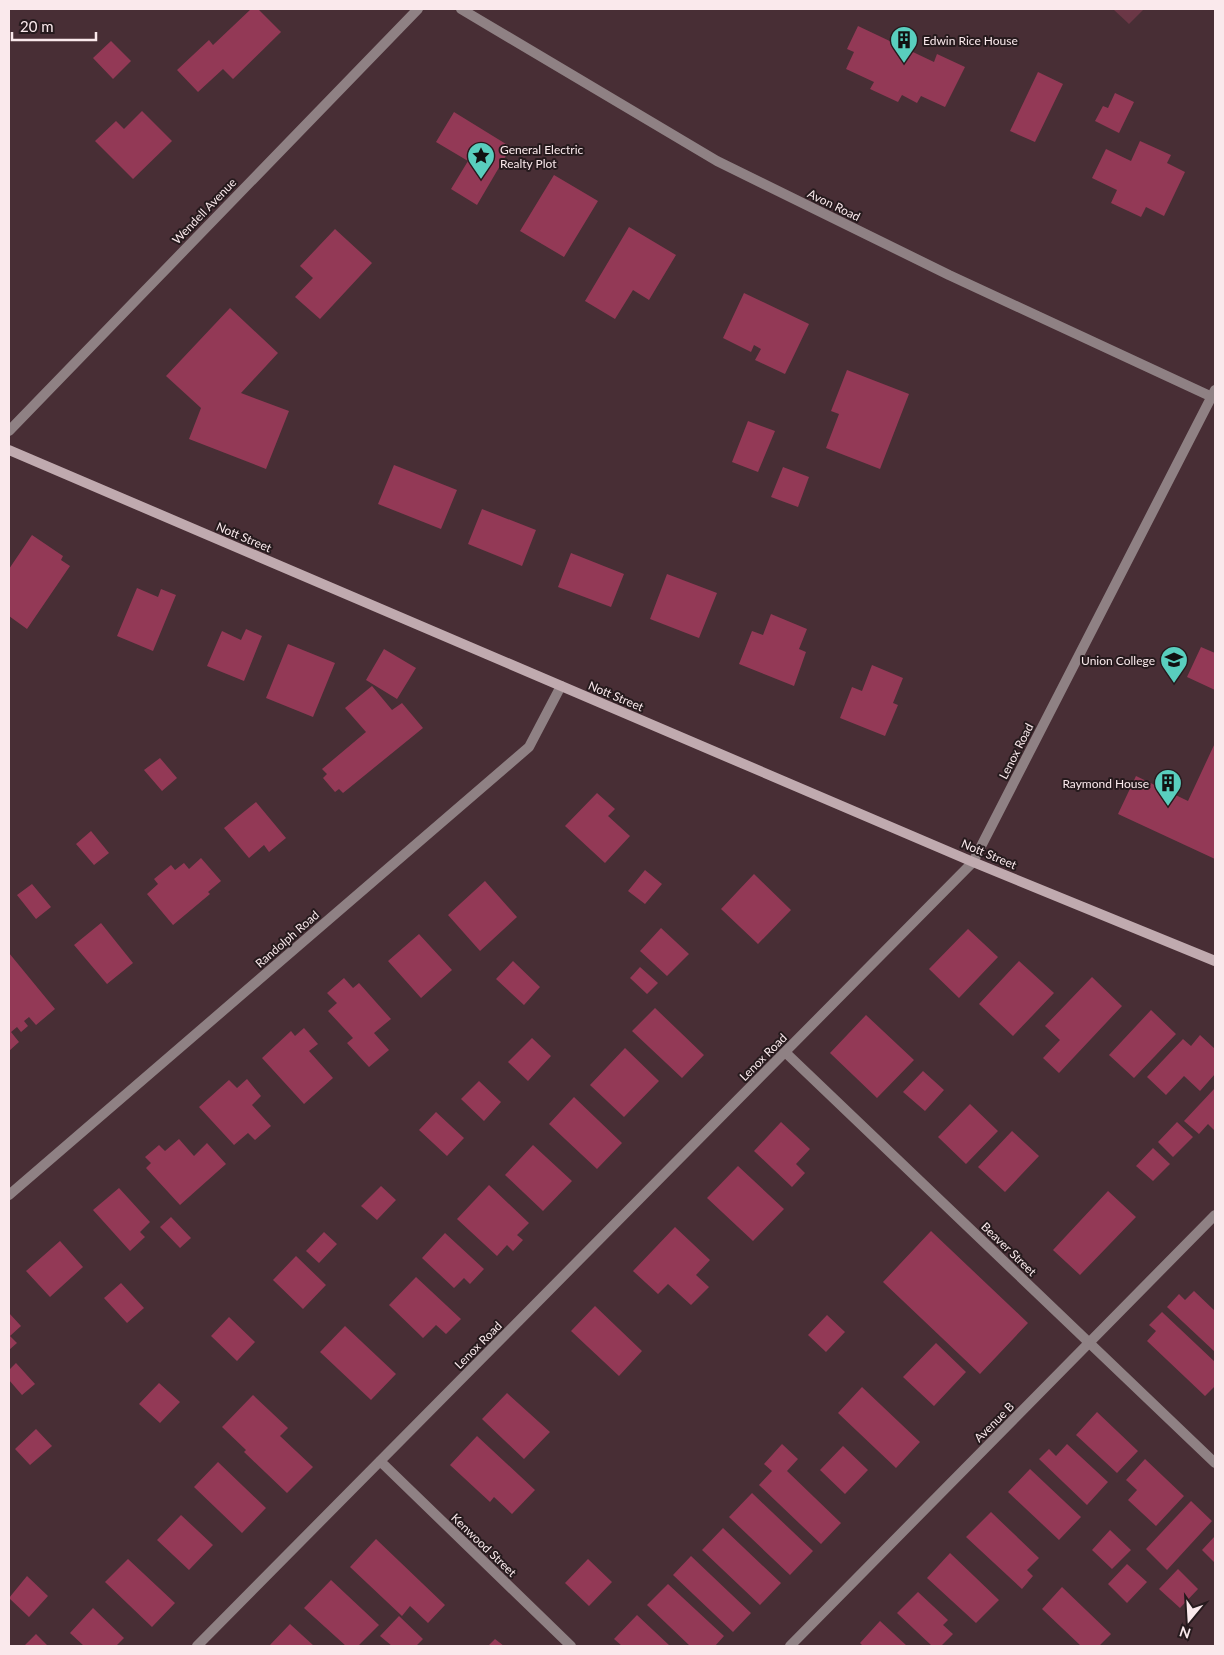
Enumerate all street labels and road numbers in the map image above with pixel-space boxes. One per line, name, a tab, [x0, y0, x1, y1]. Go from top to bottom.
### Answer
street label: Wendell Avenue	[169, 175, 239, 247]
street label: Avon Road	[805, 186, 863, 224]
street label: Nott Street	[214, 519, 275, 556]
street label: Nott Street	[586, 678, 647, 715]
street label: Lenox Road	[995, 720, 1037, 782]
street label: Nott Street	[959, 836, 1020, 873]
street label: Randolph Road	[252, 907, 322, 971]
street label: Lenox Road	[736, 1030, 790, 1084]
street label: Beaver Street	[978, 1219, 1040, 1280]
street label: Lenox Road	[451, 1318, 505, 1372]
street label: Avenue B	[971, 1399, 1017, 1445]
street label: Kenwood Street	[448, 1510, 520, 1580]

